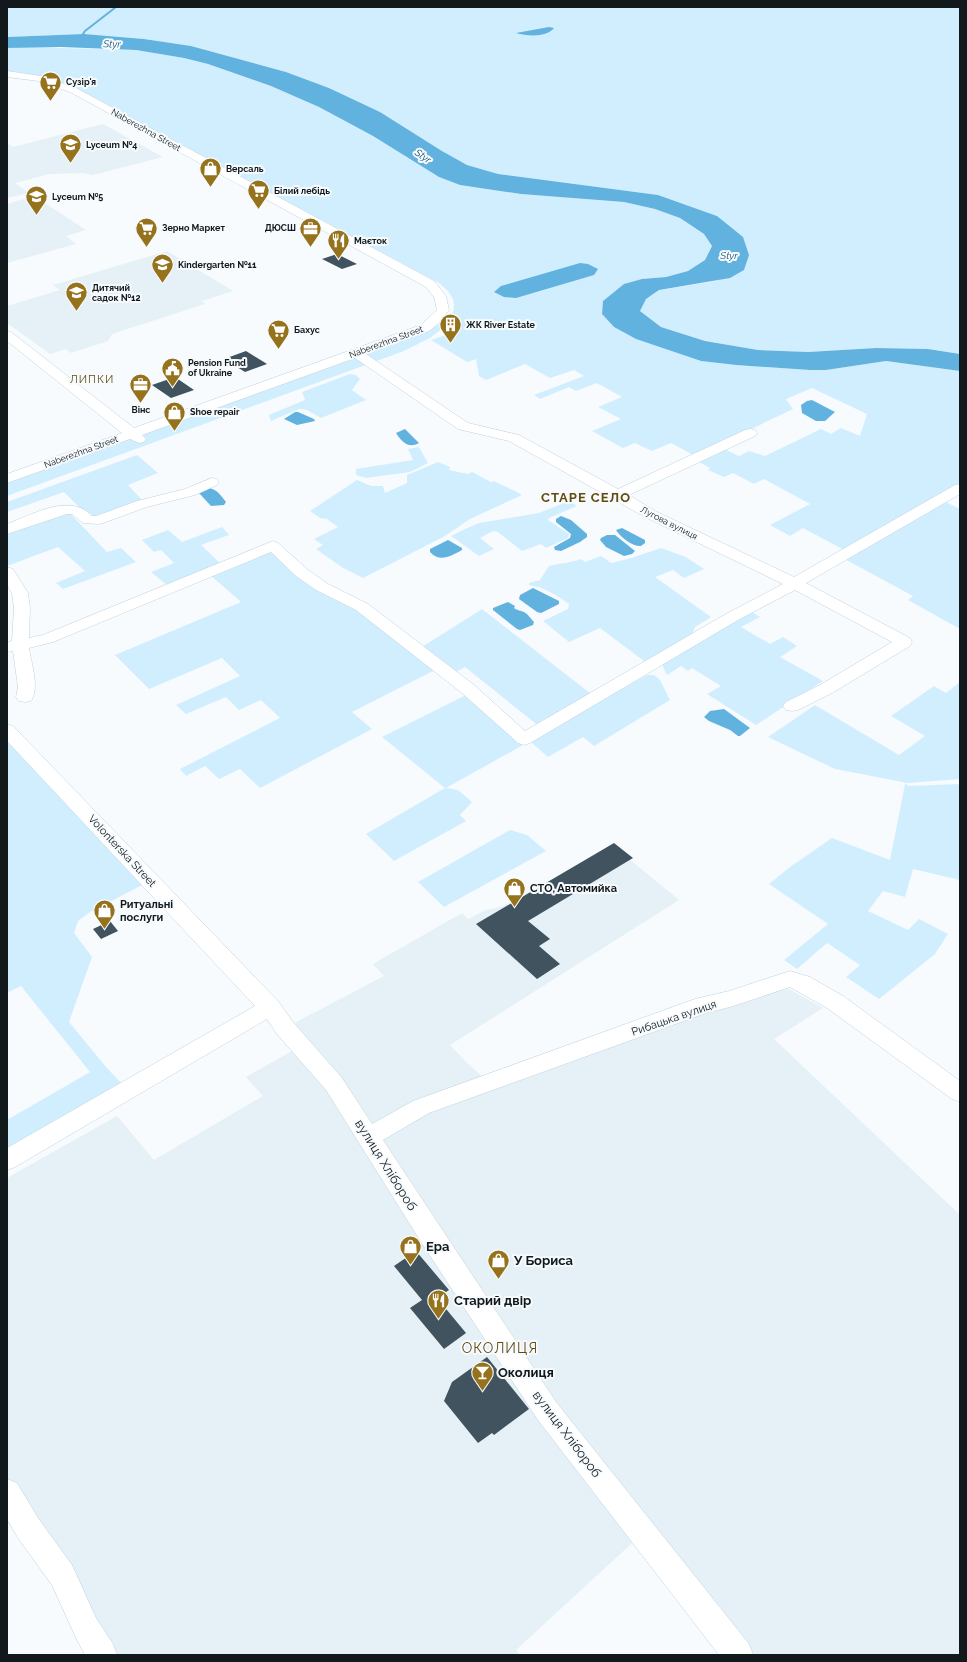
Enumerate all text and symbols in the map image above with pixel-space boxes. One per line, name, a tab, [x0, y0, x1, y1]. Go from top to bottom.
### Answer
water label: Styr	[102, 38, 121, 50]
supermarket icon: Сузір'я	[37, 69, 63, 102]
place label: Сузір'я	[66, 77, 96, 87]
street label: Naberezhna Street	[109, 107, 183, 153]
school or university icon: Lyceum №4	[57, 132, 83, 165]
place label: Lyceum №4	[86, 140, 138, 150]
water label: Styr	[412, 146, 434, 166]
shop icon: Версаль	[197, 156, 223, 189]
place label: Версаль	[226, 164, 264, 174]
supermarket icon: Білий лебідь	[245, 178, 271, 211]
school or university icon: Lyceum №5	[23, 184, 49, 217]
place label: Білий лебідь	[274, 186, 330, 196]
place label: Lyceum №5	[52, 192, 103, 202]
supermarket icon: Зерно Маркет	[134, 215, 160, 248]
office icon: ДЮСШ	[298, 215, 324, 248]
place label: Зерно Маркет	[162, 223, 225, 233]
place label: ДЮСШ	[265, 223, 296, 233]
restaurant icon: Маєток	[326, 228, 352, 261]
place label: Маєток	[354, 236, 387, 246]
water label: Styr	[719, 250, 738, 261]
school or university icon: Kindergarten №11	[150, 252, 176, 285]
place label: Kindergarten №11	[178, 260, 257, 270]
school or university icon: Дитячий садок №12	[64, 280, 90, 313]
place label: Дитячий садок №12	[92, 283, 141, 303]
building icon: ЖК River Estate	[438, 312, 464, 345]
supermarket icon: Бахус	[266, 317, 292, 350]
place label: ЖК River Estate	[466, 320, 536, 330]
street label: Naberezhna Street	[348, 324, 424, 360]
place label: Бахус	[294, 325, 320, 335]
public building icon: Pension Fund of Ukraine	[160, 355, 186, 388]
place label: Pension Fund of Ukraine	[188, 358, 246, 378]
office icon: Вінс	[128, 372, 154, 405]
district label: ЛИПКИ	[70, 373, 114, 386]
shop icon: Shoe repair	[161, 399, 187, 432]
place label: Вінс	[132, 405, 150, 415]
place label: Shoe repair	[190, 407, 240, 417]
street label: Naberezhna Street	[43, 434, 119, 470]
district label: СТАРЕ СЕЛО	[541, 490, 631, 505]
street label: Лугова вулиця	[639, 504, 699, 542]
street label: Volonterska Street	[85, 812, 159, 890]
shop icon: СТО, Автомийка	[501, 875, 527, 908]
place label: СТО, Автомийка	[530, 882, 617, 895]
shop icon: Ритуальні послуги	[92, 897, 118, 930]
place label: Ритуальні послуги	[120, 898, 173, 924]
street label: Рибацька вулиця	[630, 997, 718, 1039]
street label: вулиця Хлібороб	[352, 1117, 420, 1213]
shop icon: Ера	[398, 1233, 424, 1266]
place label: Ера	[426, 1239, 450, 1254]
shop icon: У Бориса	[485, 1247, 511, 1280]
place label: У Бориса	[513, 1253, 574, 1268]
restaurant icon: Старий двір	[425, 1287, 451, 1320]
place label: Старий двір	[454, 1293, 531, 1308]
district label: ОКОЛИЦЯ	[462, 1340, 538, 1356]
bar icon: Околиця	[469, 1359, 495, 1392]
place label: Околиця	[498, 1365, 554, 1380]
street label: вулиця Хлібороб	[530, 1388, 604, 1480]

